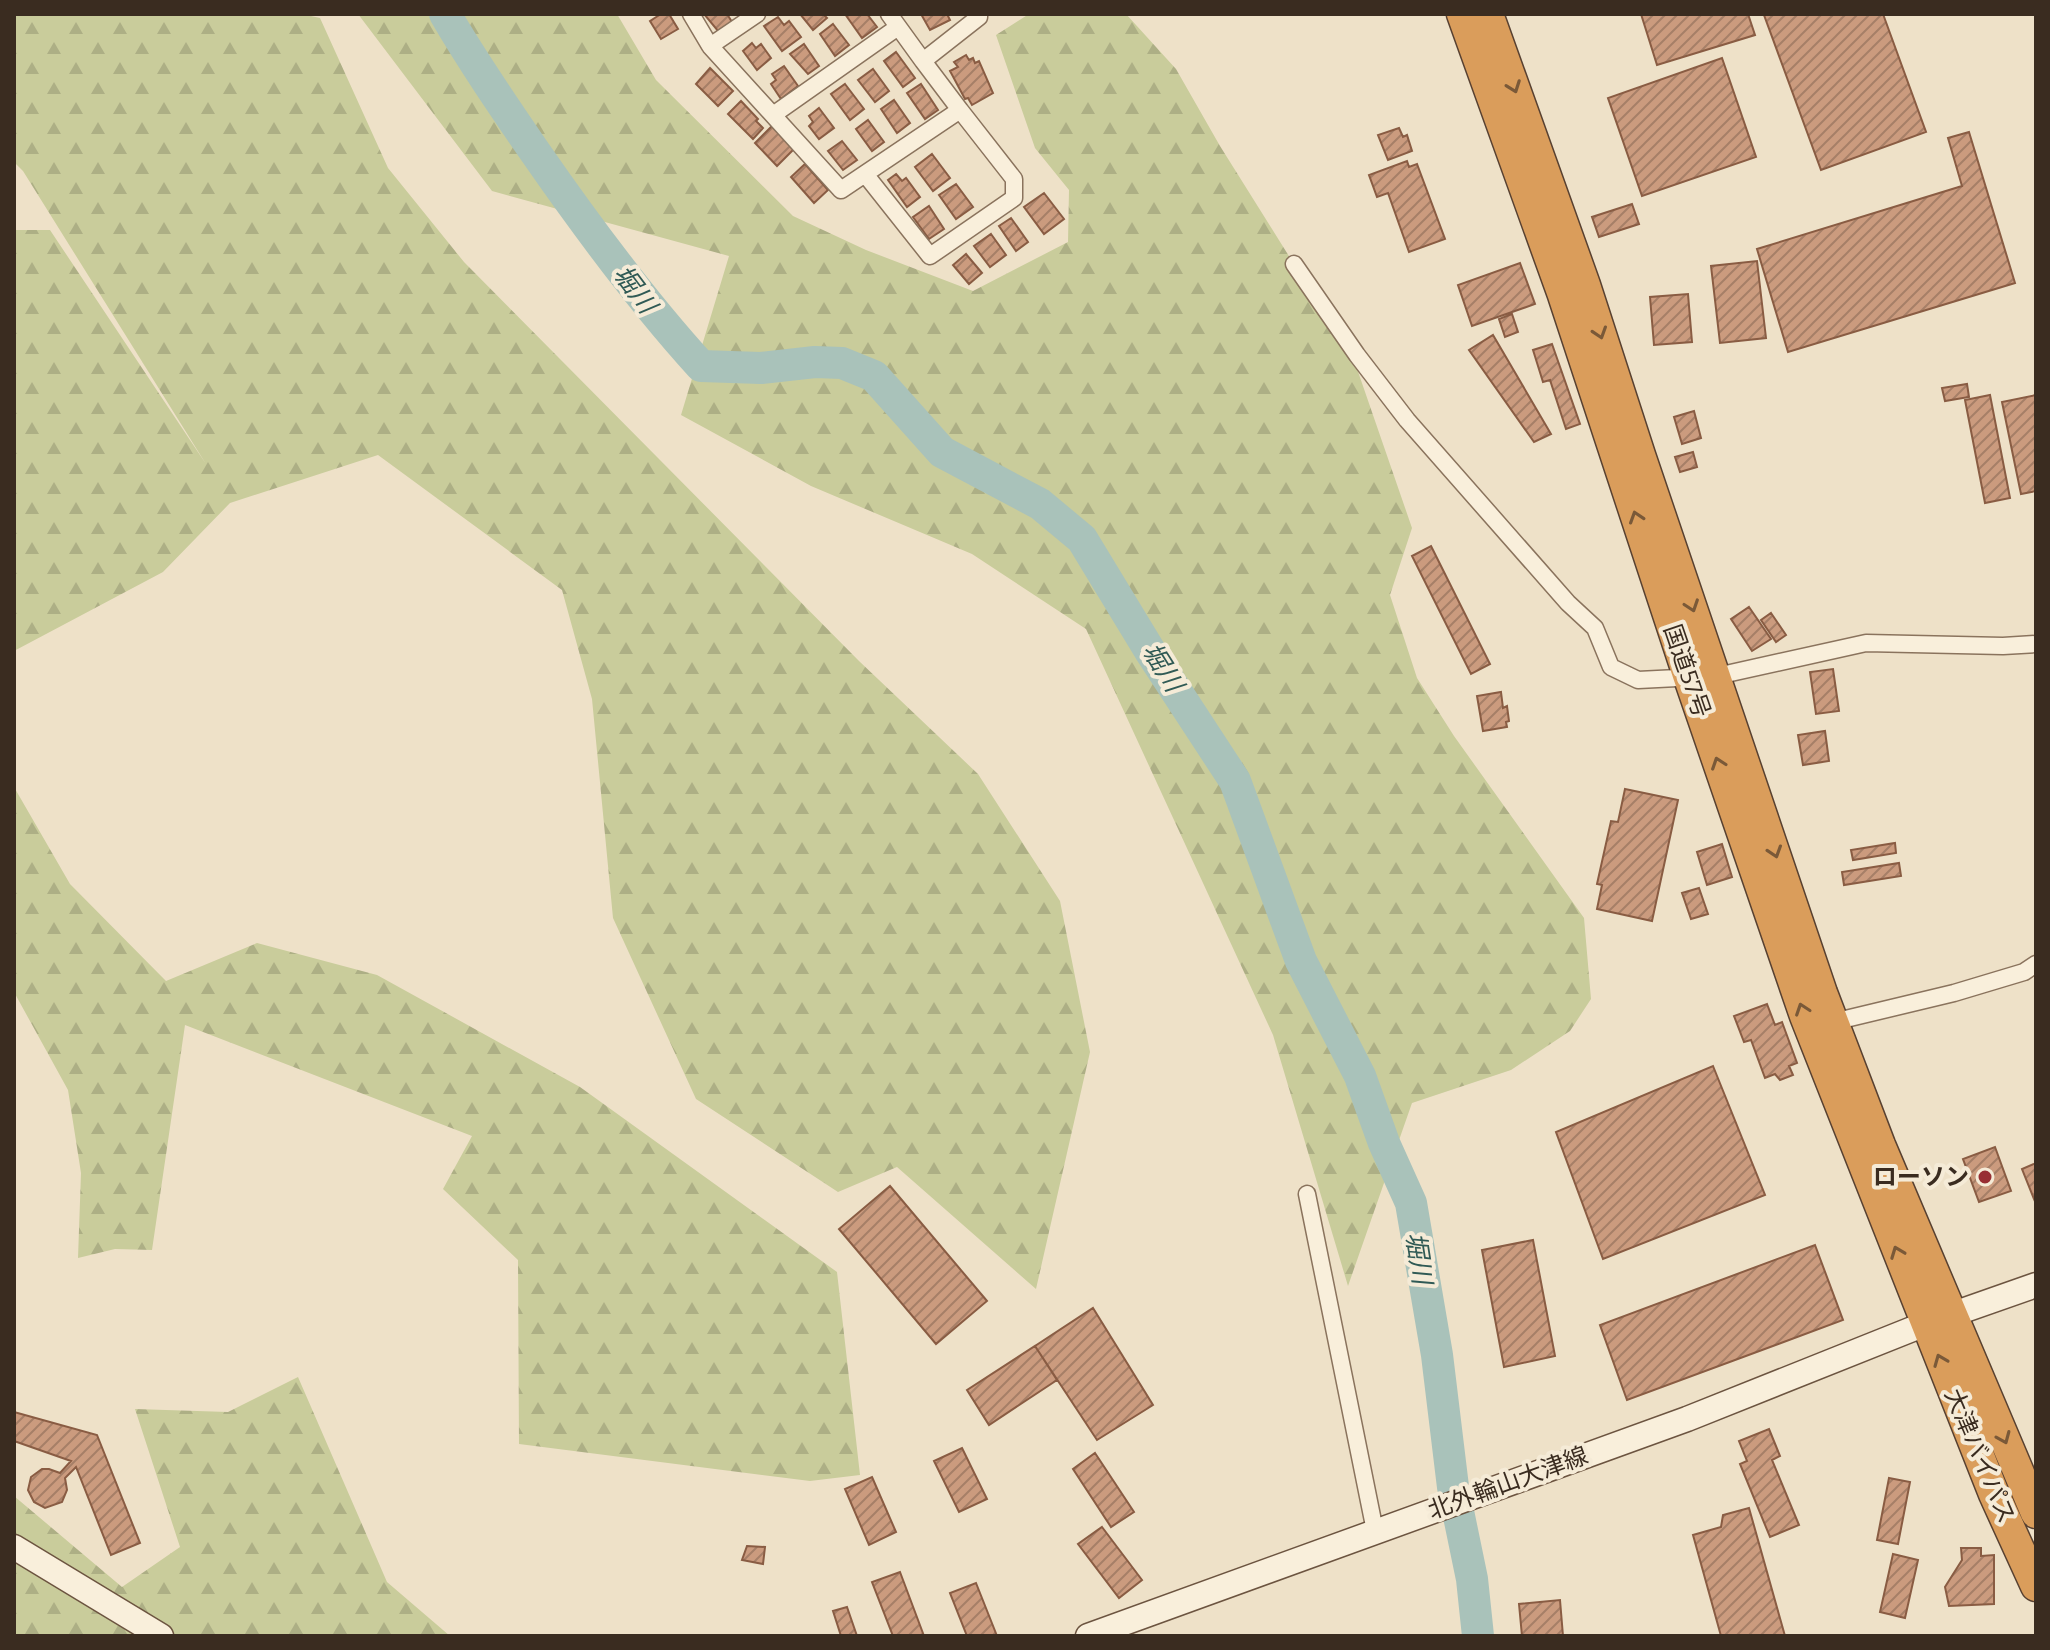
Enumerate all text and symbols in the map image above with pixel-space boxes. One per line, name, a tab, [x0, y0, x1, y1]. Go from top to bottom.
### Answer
one-way arrow	[1504, 80, 1521, 94]
water label: 堀川	[607, 259, 664, 322]
one-way arrow	[1591, 325, 1607, 339]
one-way arrow	[1629, 510, 1645, 524]
one-way arrow	[1682, 598, 1699, 612]
street label: 国道57号	[1658, 621, 1716, 721]
water label: 堀川	[1136, 637, 1191, 700]
one-way arrow	[1712, 757, 1728, 771]
one-way arrow	[1766, 845, 1782, 858]
one-way arrow	[1796, 1003, 1812, 1017]
place label: ローソン	[1873, 1163, 1969, 1191]
marker: ローソン	[1976, 1168, 1994, 1186]
water label: 堀川	[1399, 1230, 1438, 1289]
one-way arrow	[1890, 1245, 1907, 1259]
one-way arrow	[1933, 1354, 1950, 1368]
street label: 大津バイパス	[1939, 1384, 2021, 1528]
one-way arrow	[1994, 1431, 2011, 1445]
street label: 北外輪山大津線	[1424, 1441, 1592, 1525]

